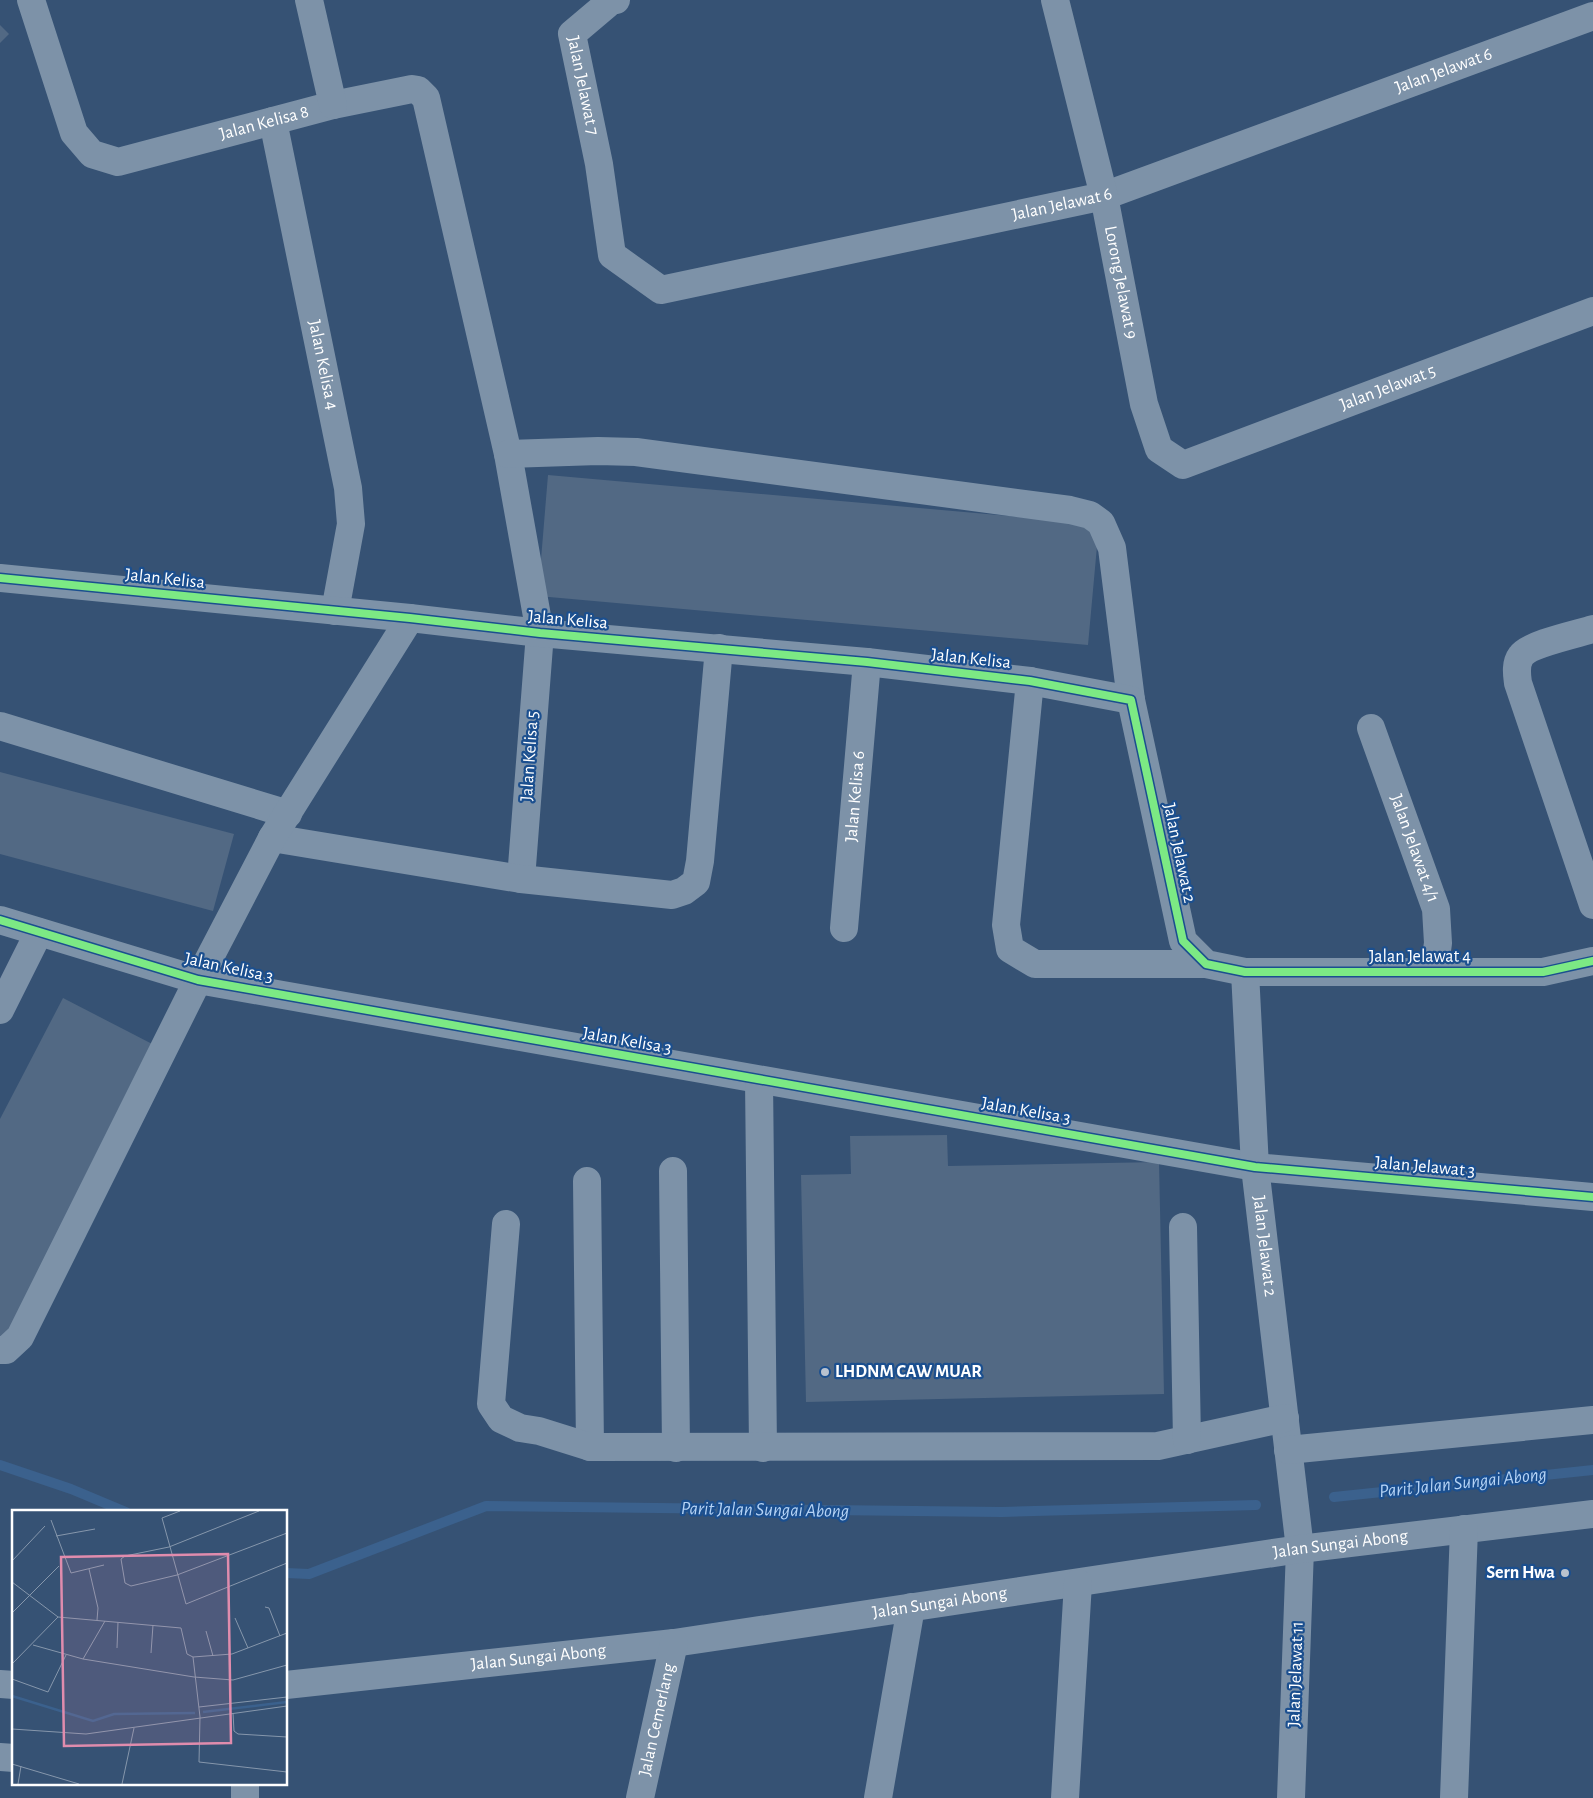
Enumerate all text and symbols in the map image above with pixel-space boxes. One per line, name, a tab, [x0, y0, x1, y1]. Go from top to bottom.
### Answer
street label: Jalan Jelawat 7	[564, 34, 602, 137]
street label: Jalan Jelawat 6	[1393, 45, 1495, 97]
street label: Jalan Kelisa 8	[218, 103, 311, 144]
street label: Jalan Jelawat 6	[1010, 185, 1115, 224]
street label: Lorong Jelawat 9	[1101, 224, 1140, 341]
street label: Jalan Kelisa 4	[305, 318, 341, 412]
street label: Jalan Jelawat 5	[1337, 362, 1438, 414]
street label: Jalan Kelisa	[124, 566, 206, 592]
street label: Jalan Kelisa	[527, 608, 609, 632]
street label: Jalan Kelisa	[930, 646, 1012, 672]
street label: Jalan Kelisa 5	[518, 710, 542, 802]
street label: Jalan Kelisa 6	[842, 750, 868, 843]
street label: Jalan Jelawat 4/1	[1387, 792, 1442, 905]
street label: Jalan Jelawat 2	[1160, 801, 1198, 905]
street label: Jalan Jelawat 4	[1369, 948, 1471, 966]
street label: Jalan Kelisa 3	[183, 950, 275, 986]
street label: Jalan Kelisa 3	[581, 1024, 673, 1058]
street label: Jalan Kelisa 3	[980, 1094, 1072, 1128]
street label: Jalan Jelawat 3	[1374, 1154, 1476, 1180]
street label: Jalan Jelawat 2	[1249, 1195, 1279, 1298]
place label: LHDNM CAW MUAR	[835, 1363, 982, 1381]
marker: LHDNM CAW MUAR	[819, 1366, 831, 1378]
water label: Parit Jalan Sungai Abong	[1378, 1465, 1548, 1501]
water label: Parit Jalan Sungai Abong	[681, 1499, 849, 1521]
inset map	[12, 1510, 288, 1786]
street label: Jalan Sungai Abong	[1272, 1527, 1409, 1562]
place label: Sern Hwa	[1486, 1564, 1555, 1582]
marker: Sern Hwa	[1559, 1567, 1571, 1579]
street label: Jalan Sungai Abong	[871, 1584, 1008, 1622]
street label: Jalan Jelawat 11	[1285, 1621, 1307, 1727]
street label: Jalan Sungai Abong	[470, 1641, 607, 1674]
street label: Jalan Cemerlang	[636, 1662, 678, 1778]

